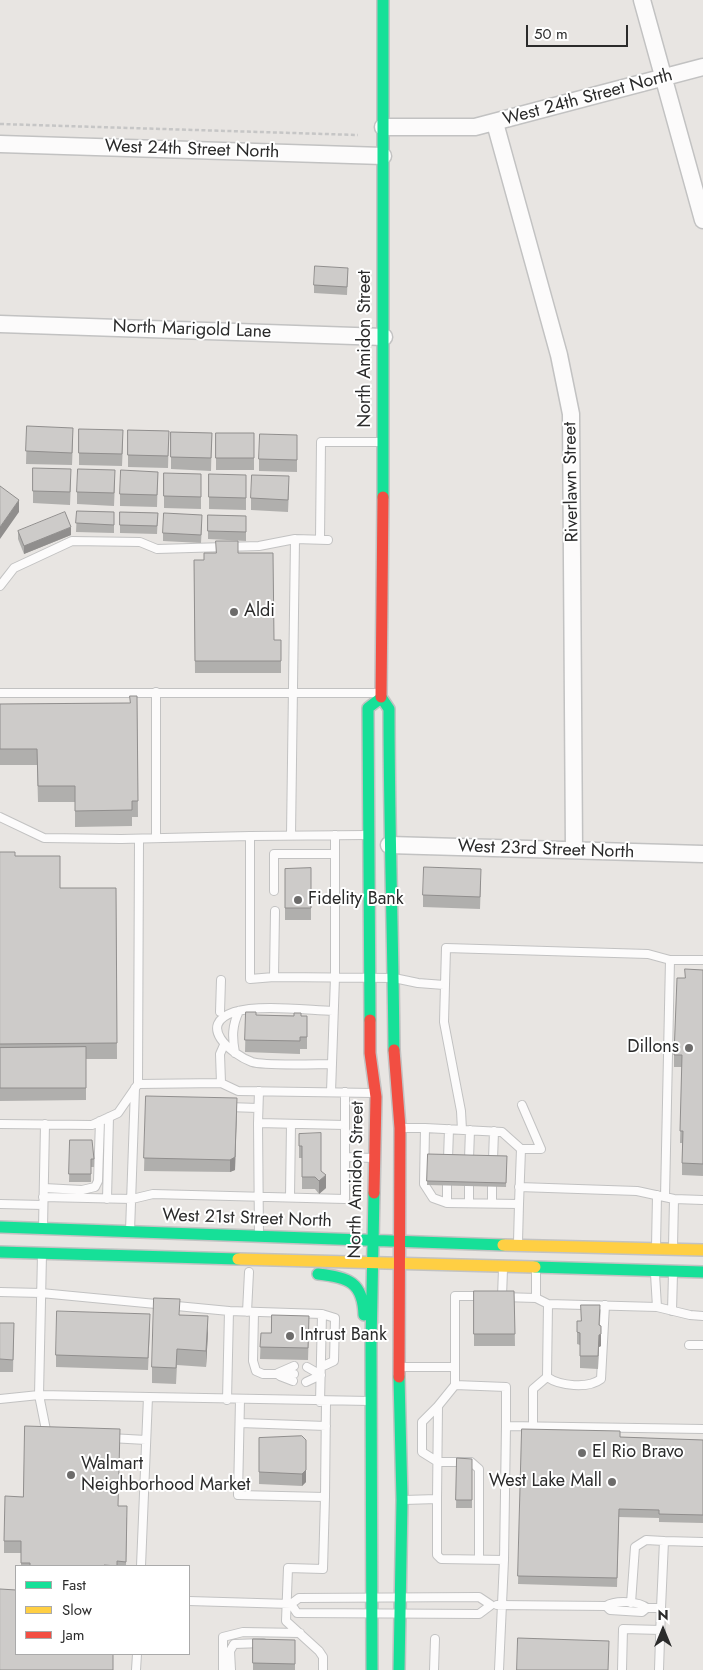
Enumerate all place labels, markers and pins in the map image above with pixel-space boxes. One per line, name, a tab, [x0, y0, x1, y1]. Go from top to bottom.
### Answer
place label: Aldi	[244, 601, 275, 623]
marker: Aldi	[228, 606, 240, 618]
place label: Fidelity Bank	[308, 889, 404, 911]
marker: Fidelity Bank	[292, 894, 304, 906]
place label: Dillons	[627, 1037, 679, 1059]
marker: Dillons	[683, 1042, 695, 1054]
place label: Intrust Bank	[300, 1325, 387, 1347]
marker: Intrust Bank	[284, 1330, 296, 1342]
place label: El Rio Bravo	[592, 1442, 684, 1464]
marker: El Rio Bravo	[576, 1447, 588, 1459]
place label: Walmart Neighborhood Market	[81, 1454, 250, 1496]
marker: Walmart Neighborhood Market	[65, 1469, 77, 1481]
place label: West Lake Mall	[489, 1471, 602, 1493]
marker: West Lake Mall	[606, 1476, 618, 1488]

